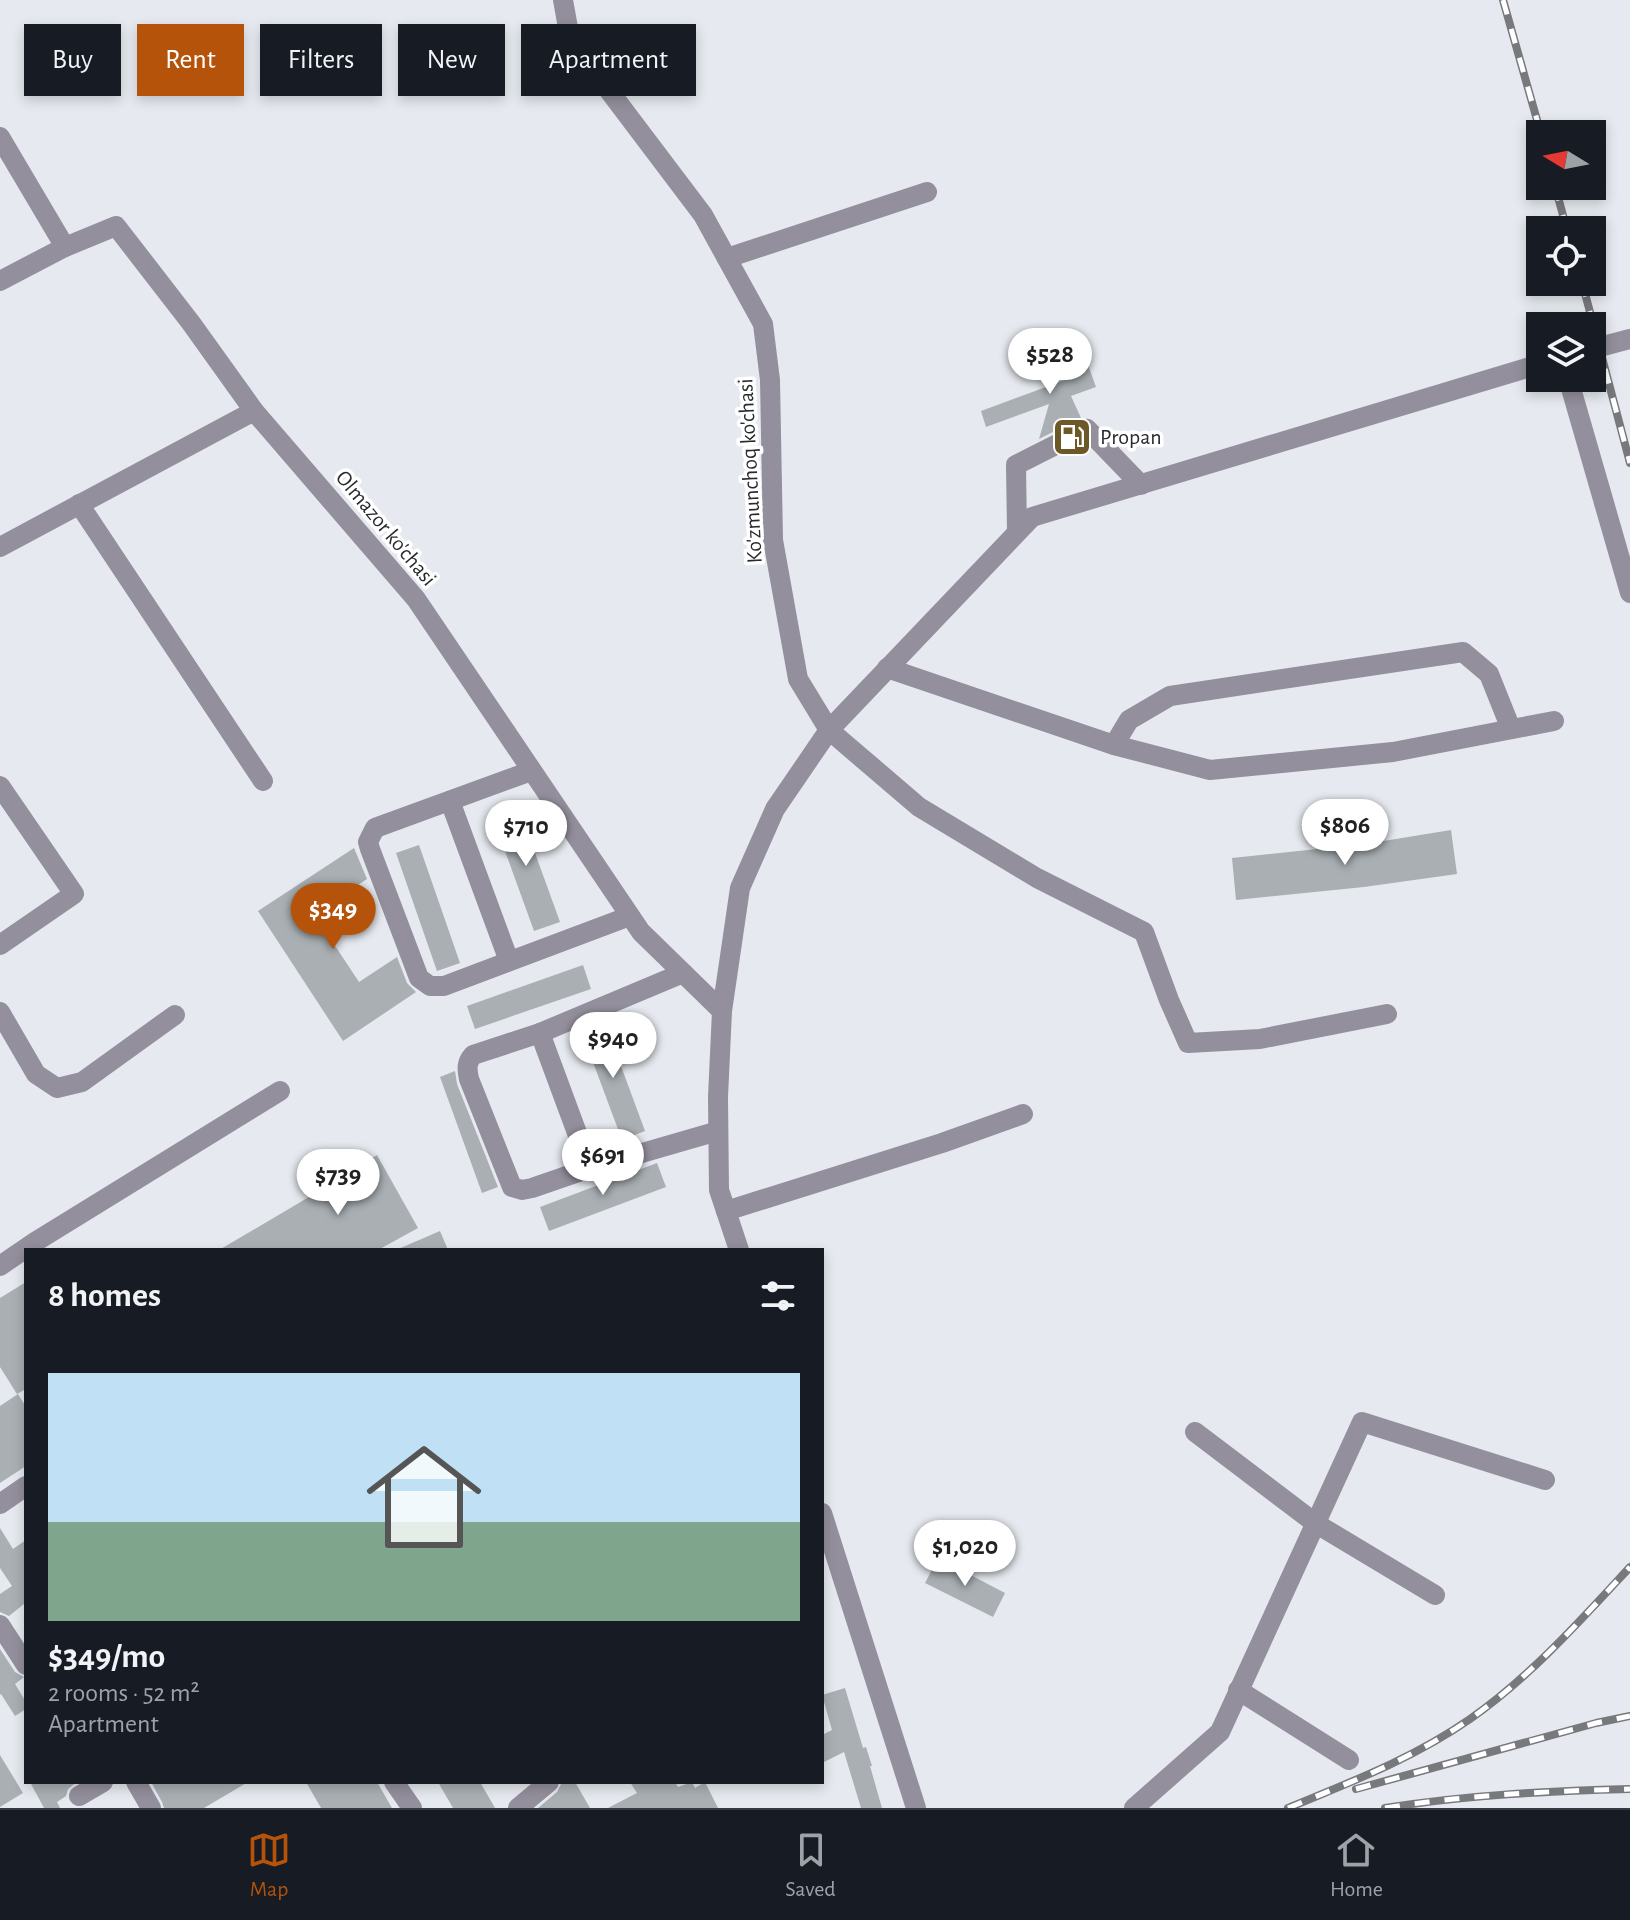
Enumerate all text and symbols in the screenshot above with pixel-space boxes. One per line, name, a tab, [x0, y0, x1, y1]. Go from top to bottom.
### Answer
chip: Buy	[24, 24, 121, 96]
chip: Rent	[137, 24, 244, 96]
chip: Filters	[260, 24, 382, 96]
chip: New	[398, 24, 505, 96]
chip: Apartment	[521, 24, 696, 96]
north arrow	[1526, 120, 1606, 200]
map controls	[1526, 120, 1606, 392]
button: locate	[1526, 216, 1606, 296]
button: layers	[1526, 312, 1606, 392]
pin: $528	[1003, 328, 1097, 396]
text: $528	[1026, 341, 1074, 367]
street label: Ko'zmunchoq ko'chasi	[734, 378, 766, 564]
fuel station icon: Propan	[1051, 416, 1093, 458]
place label: Propan	[1100, 426, 1162, 448]
street label: Olmazor ko'chasi	[332, 466, 440, 590]
pin: $806	[1298, 799, 1392, 867]
pin: $710	[479, 800, 573, 868]
text: $806	[1320, 812, 1370, 838]
text: $710	[503, 813, 549, 839]
pin: $349	[286, 883, 380, 951]
text: $349	[309, 896, 357, 922]
pin: $940	[566, 1012, 660, 1080]
text: $940	[588, 1025, 638, 1051]
pin: $691	[556, 1129, 650, 1197]
text: $691	[580, 1142, 626, 1168]
pin: $739	[291, 1149, 385, 1217]
text: $739	[315, 1162, 361, 1188]
icon: filters	[756, 1274, 800, 1318]
text: 8 homes	[48, 1279, 161, 1313]
icon: home	[352, 1425, 496, 1569]
pin: $1,020	[900, 1520, 1030, 1588]
text: $1,020	[932, 1533, 998, 1559]
text: $349/mo	[48, 1640, 165, 1674]
text: 2 rooms · 52 m²	[48, 1680, 200, 1706]
text: Apartment	[48, 1711, 159, 1737]
tab: Map	[247, 1828, 291, 1902]
tab: Saved	[785, 1828, 836, 1902]
tab: Home	[1330, 1828, 1383, 1902]

